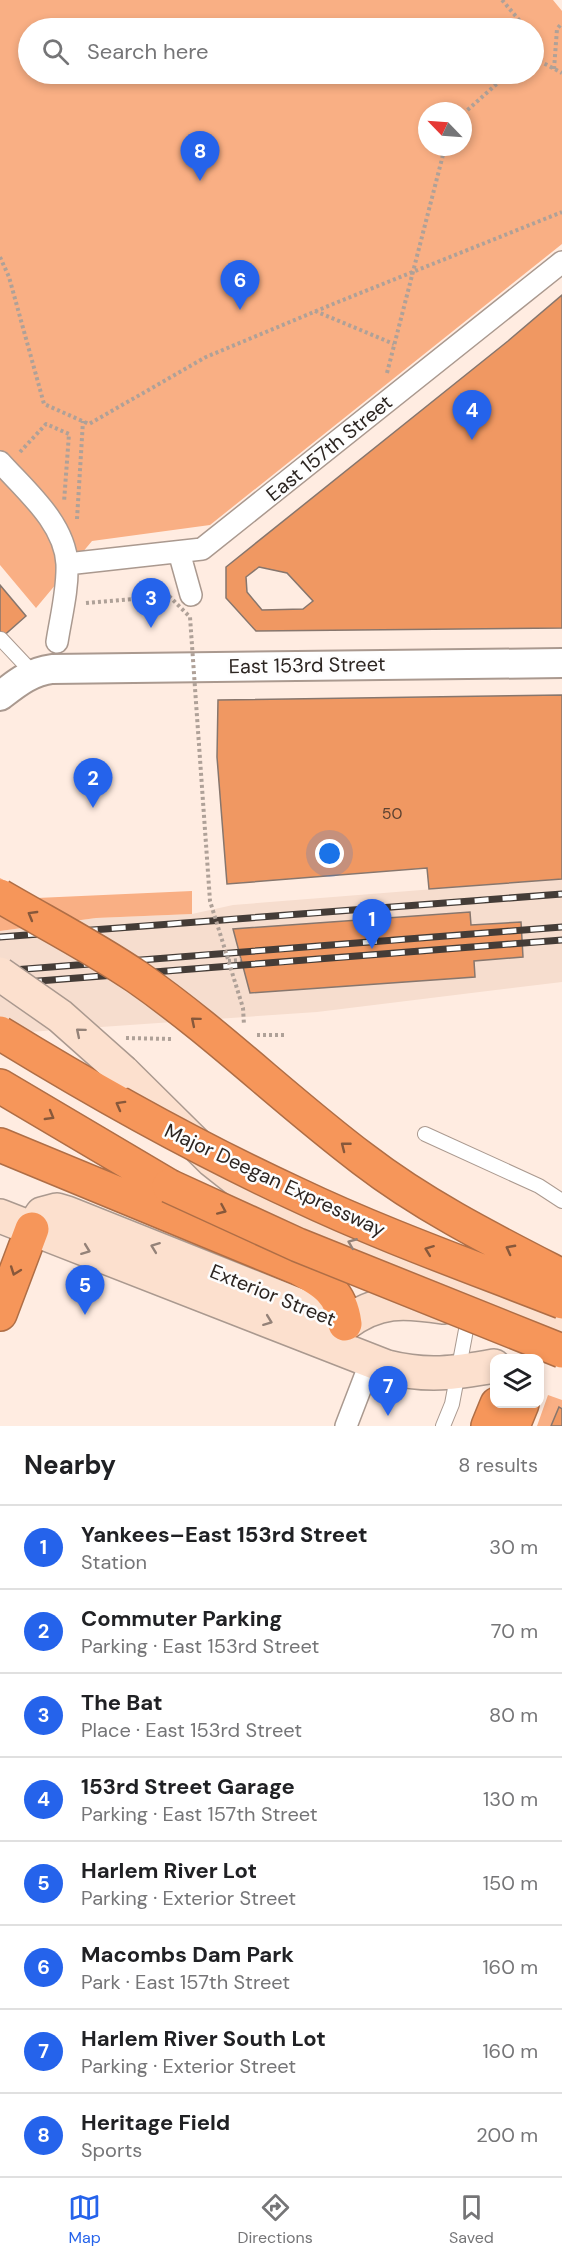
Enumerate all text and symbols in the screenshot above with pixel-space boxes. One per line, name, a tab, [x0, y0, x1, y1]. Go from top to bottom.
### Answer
search box	[18, 18, 544, 84]
icon: search	[39, 35, 72, 68]
text: Search here	[87, 37, 208, 66]
north arrow	[418, 102, 472, 156]
pin: 8	[180, 132, 220, 181]
pin: 6	[220, 260, 260, 310]
street label: East 157th Street	[261, 389, 398, 507]
pin: 4	[452, 390, 492, 440]
pin: 3	[132, 578, 170, 628]
street label: East 153rd Street	[228, 651, 386, 679]
pin: 2	[74, 758, 112, 808]
house number: 50	[382, 803, 402, 824]
your location	[315, 839, 344, 868]
pin: 1	[352, 900, 392, 949]
one-way arrow	[28, 911, 38, 922]
one-way arrow	[191, 1017, 202, 1028]
one-way arrow	[76, 1029, 87, 1040]
one-way arrow	[116, 1100, 126, 1112]
one-way arrow	[44, 1109, 54, 1121]
street label: Major Deegan Expressway	[160, 1117, 390, 1243]
one-way arrow	[341, 1142, 352, 1153]
one-way arrow	[216, 1203, 227, 1215]
one-way arrow	[347, 1238, 358, 1250]
one-way arrow	[150, 1242, 161, 1254]
one-way arrow	[80, 1243, 91, 1255]
one-way arrow	[424, 1245, 435, 1257]
one-way arrow	[506, 1245, 516, 1256]
street label: Exterior Street	[206, 1258, 340, 1332]
one-way arrow	[10, 1265, 23, 1276]
pin: 5	[66, 1266, 104, 1315]
one-way arrow	[261, 1314, 272, 1326]
map controls	[490, 1354, 544, 1408]
button: layers	[490, 1354, 544, 1408]
pin: 7	[368, 1366, 408, 1416]
text: Nearby	[24, 1448, 116, 1482]
text: 8 results	[458, 1452, 538, 1478]
text: Yankees–East 153rd Street	[81, 1520, 368, 1549]
text: 1	[40, 1534, 47, 1560]
text: 30 m	[489, 1534, 538, 1560]
text: Station	[81, 1549, 147, 1575]
text: Commuter Parking	[81, 1604, 282, 1633]
text: 2	[38, 1618, 49, 1644]
text: 70 m	[491, 1618, 538, 1644]
text: Parking · East 153rd Street	[81, 1633, 319, 1659]
text: The Bat	[81, 1688, 162, 1717]
text: 3	[37, 1702, 50, 1728]
text: 80 m	[489, 1702, 538, 1728]
text: Place · East 153rd Street	[81, 1717, 302, 1743]
text: 153rd Street Garage	[81, 1772, 295, 1801]
text: 4	[37, 1786, 50, 1812]
text: 130 m	[483, 1786, 538, 1812]
text: Parking · East 157th Street	[81, 1801, 318, 1827]
text: Harlem River Lot	[81, 1856, 257, 1885]
text: 5	[37, 1870, 50, 1896]
text: 150 m	[483, 1870, 538, 1896]
text: Parking · Exterior Street	[81, 1885, 296, 1911]
text: Macombs Dam Park	[81, 1940, 294, 1969]
text: 6	[37, 1954, 50, 1980]
text: 160 m	[482, 1954, 538, 1980]
text: Park · East 157th Street	[81, 1969, 290, 1995]
text: Harlem River South Lot	[81, 2024, 326, 2053]
text: 7	[38, 2038, 49, 2064]
text: 160 m	[482, 2038, 538, 2064]
text: Parking · Exterior Street	[81, 2053, 296, 2079]
text: Heritage Field	[81, 2108, 230, 2137]
text: 8	[37, 2122, 50, 2148]
text: 200 m	[476, 2122, 538, 2148]
text: Sports	[81, 2137, 142, 2163]
tab: Map	[68, 2191, 101, 2248]
tab: Directions	[237, 2191, 313, 2248]
tab: Saved	[449, 2191, 494, 2248]

